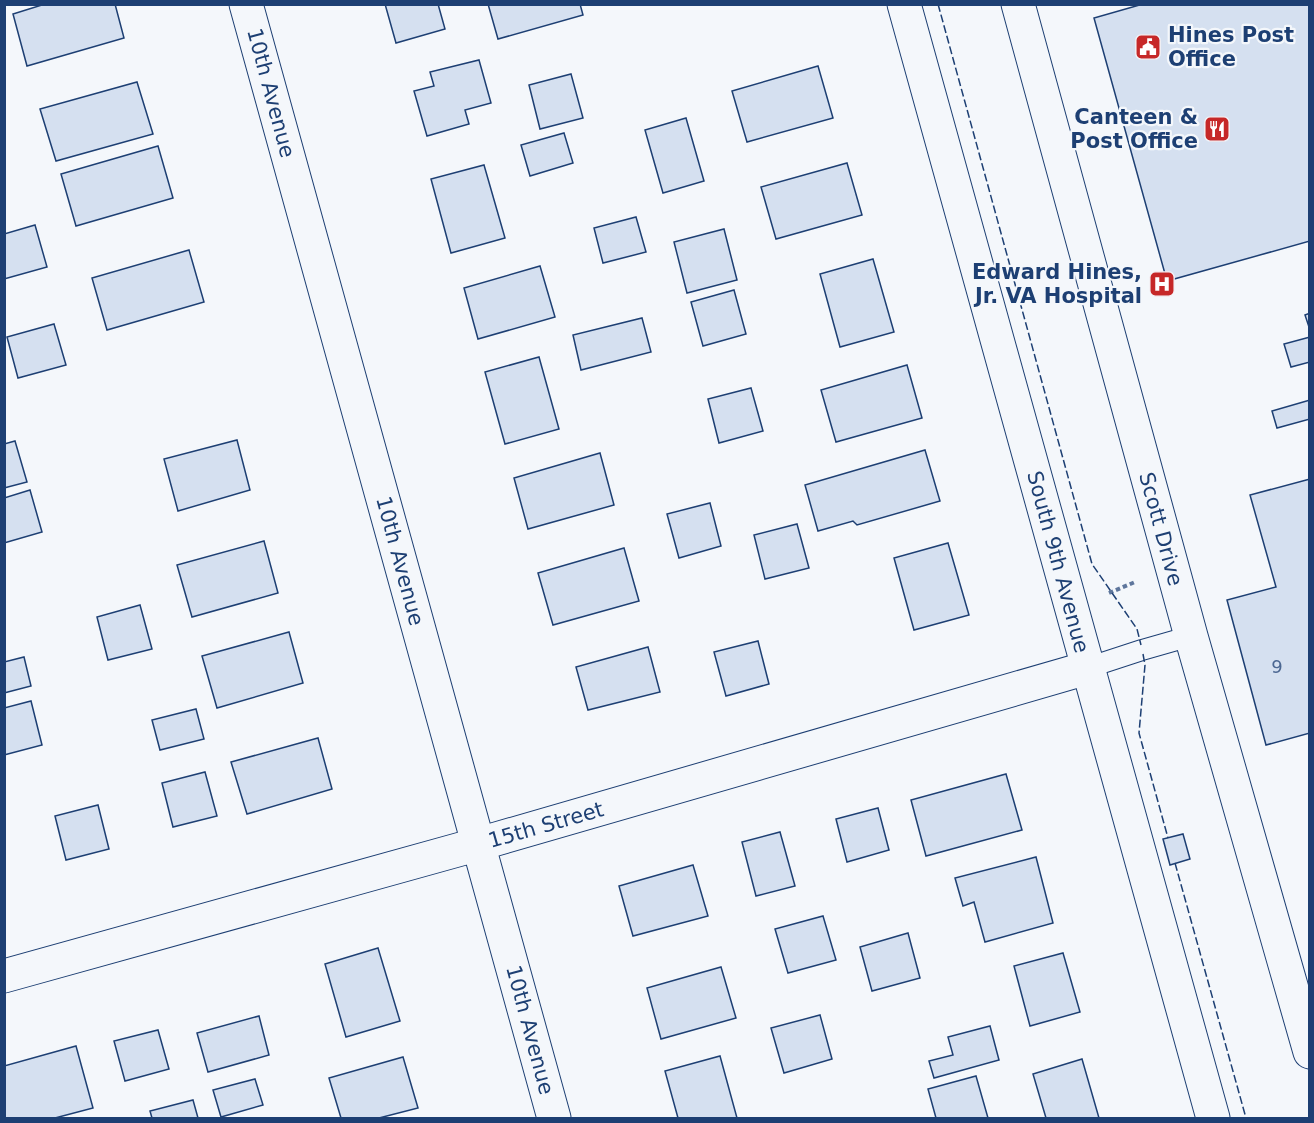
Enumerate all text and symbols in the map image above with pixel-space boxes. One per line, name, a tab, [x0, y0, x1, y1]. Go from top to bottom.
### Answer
place label: Hines Post Office	[1168, 23, 1294, 71]
street label: 10th Avenue	[242, 26, 300, 160]
public building icon: Hines Post Office	[1133, 32, 1163, 62]
place label: Canteen & Post Office	[1070, 105, 1198, 153]
restaurant icon: Canteen & Post Office	[1202, 114, 1232, 144]
place label: Edward Hines, Jr. VA Hospital	[972, 260, 1142, 308]
hospital icon: Edward Hines, Jr. VA Hospital	[1147, 269, 1177, 299]
street label: South 9th Avenue	[1022, 468, 1094, 656]
street label: Scott Drive	[1134, 469, 1188, 589]
street label: 10th Avenue	[371, 494, 429, 628]
house number: 9	[1271, 656, 1283, 677]
street label: 15th Street	[486, 797, 606, 853]
street label: 10th Avenue	[501, 963, 559, 1097]

